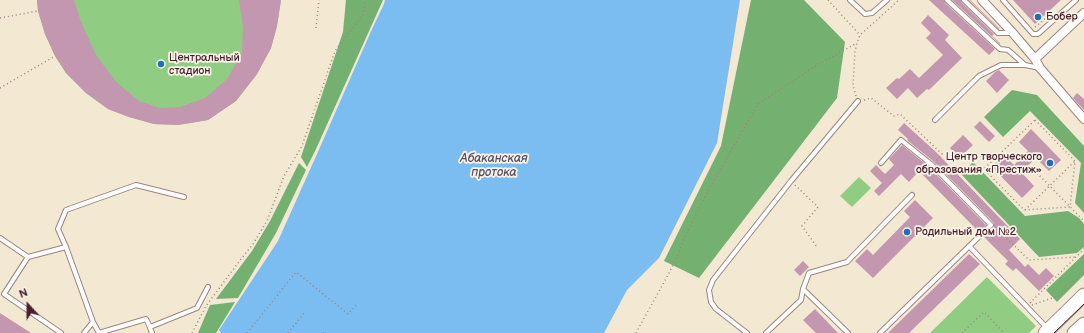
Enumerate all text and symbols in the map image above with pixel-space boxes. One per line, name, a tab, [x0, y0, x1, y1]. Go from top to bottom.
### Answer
place label: Бобер	[1046, 10, 1078, 24]
marker: Бобер	[1033, 12, 1043, 22]
place label: Центральный стадион	[169, 51, 240, 77]
marker: Центральный стадион	[156, 59, 166, 69]
place label: Центр творческого образования «Престиж»	[916, 150, 1042, 176]
water label: Абаканская протока	[460, 152, 528, 180]
marker: Центр творческого образования «Престиж»	[1045, 158, 1055, 168]
place label: Родильный дом №2	[915, 225, 1016, 239]
marker: Родильный дом №2	[902, 227, 912, 237]
north arrow	[8, 285, 48, 325]
text: N	[17, 286, 30, 301]

